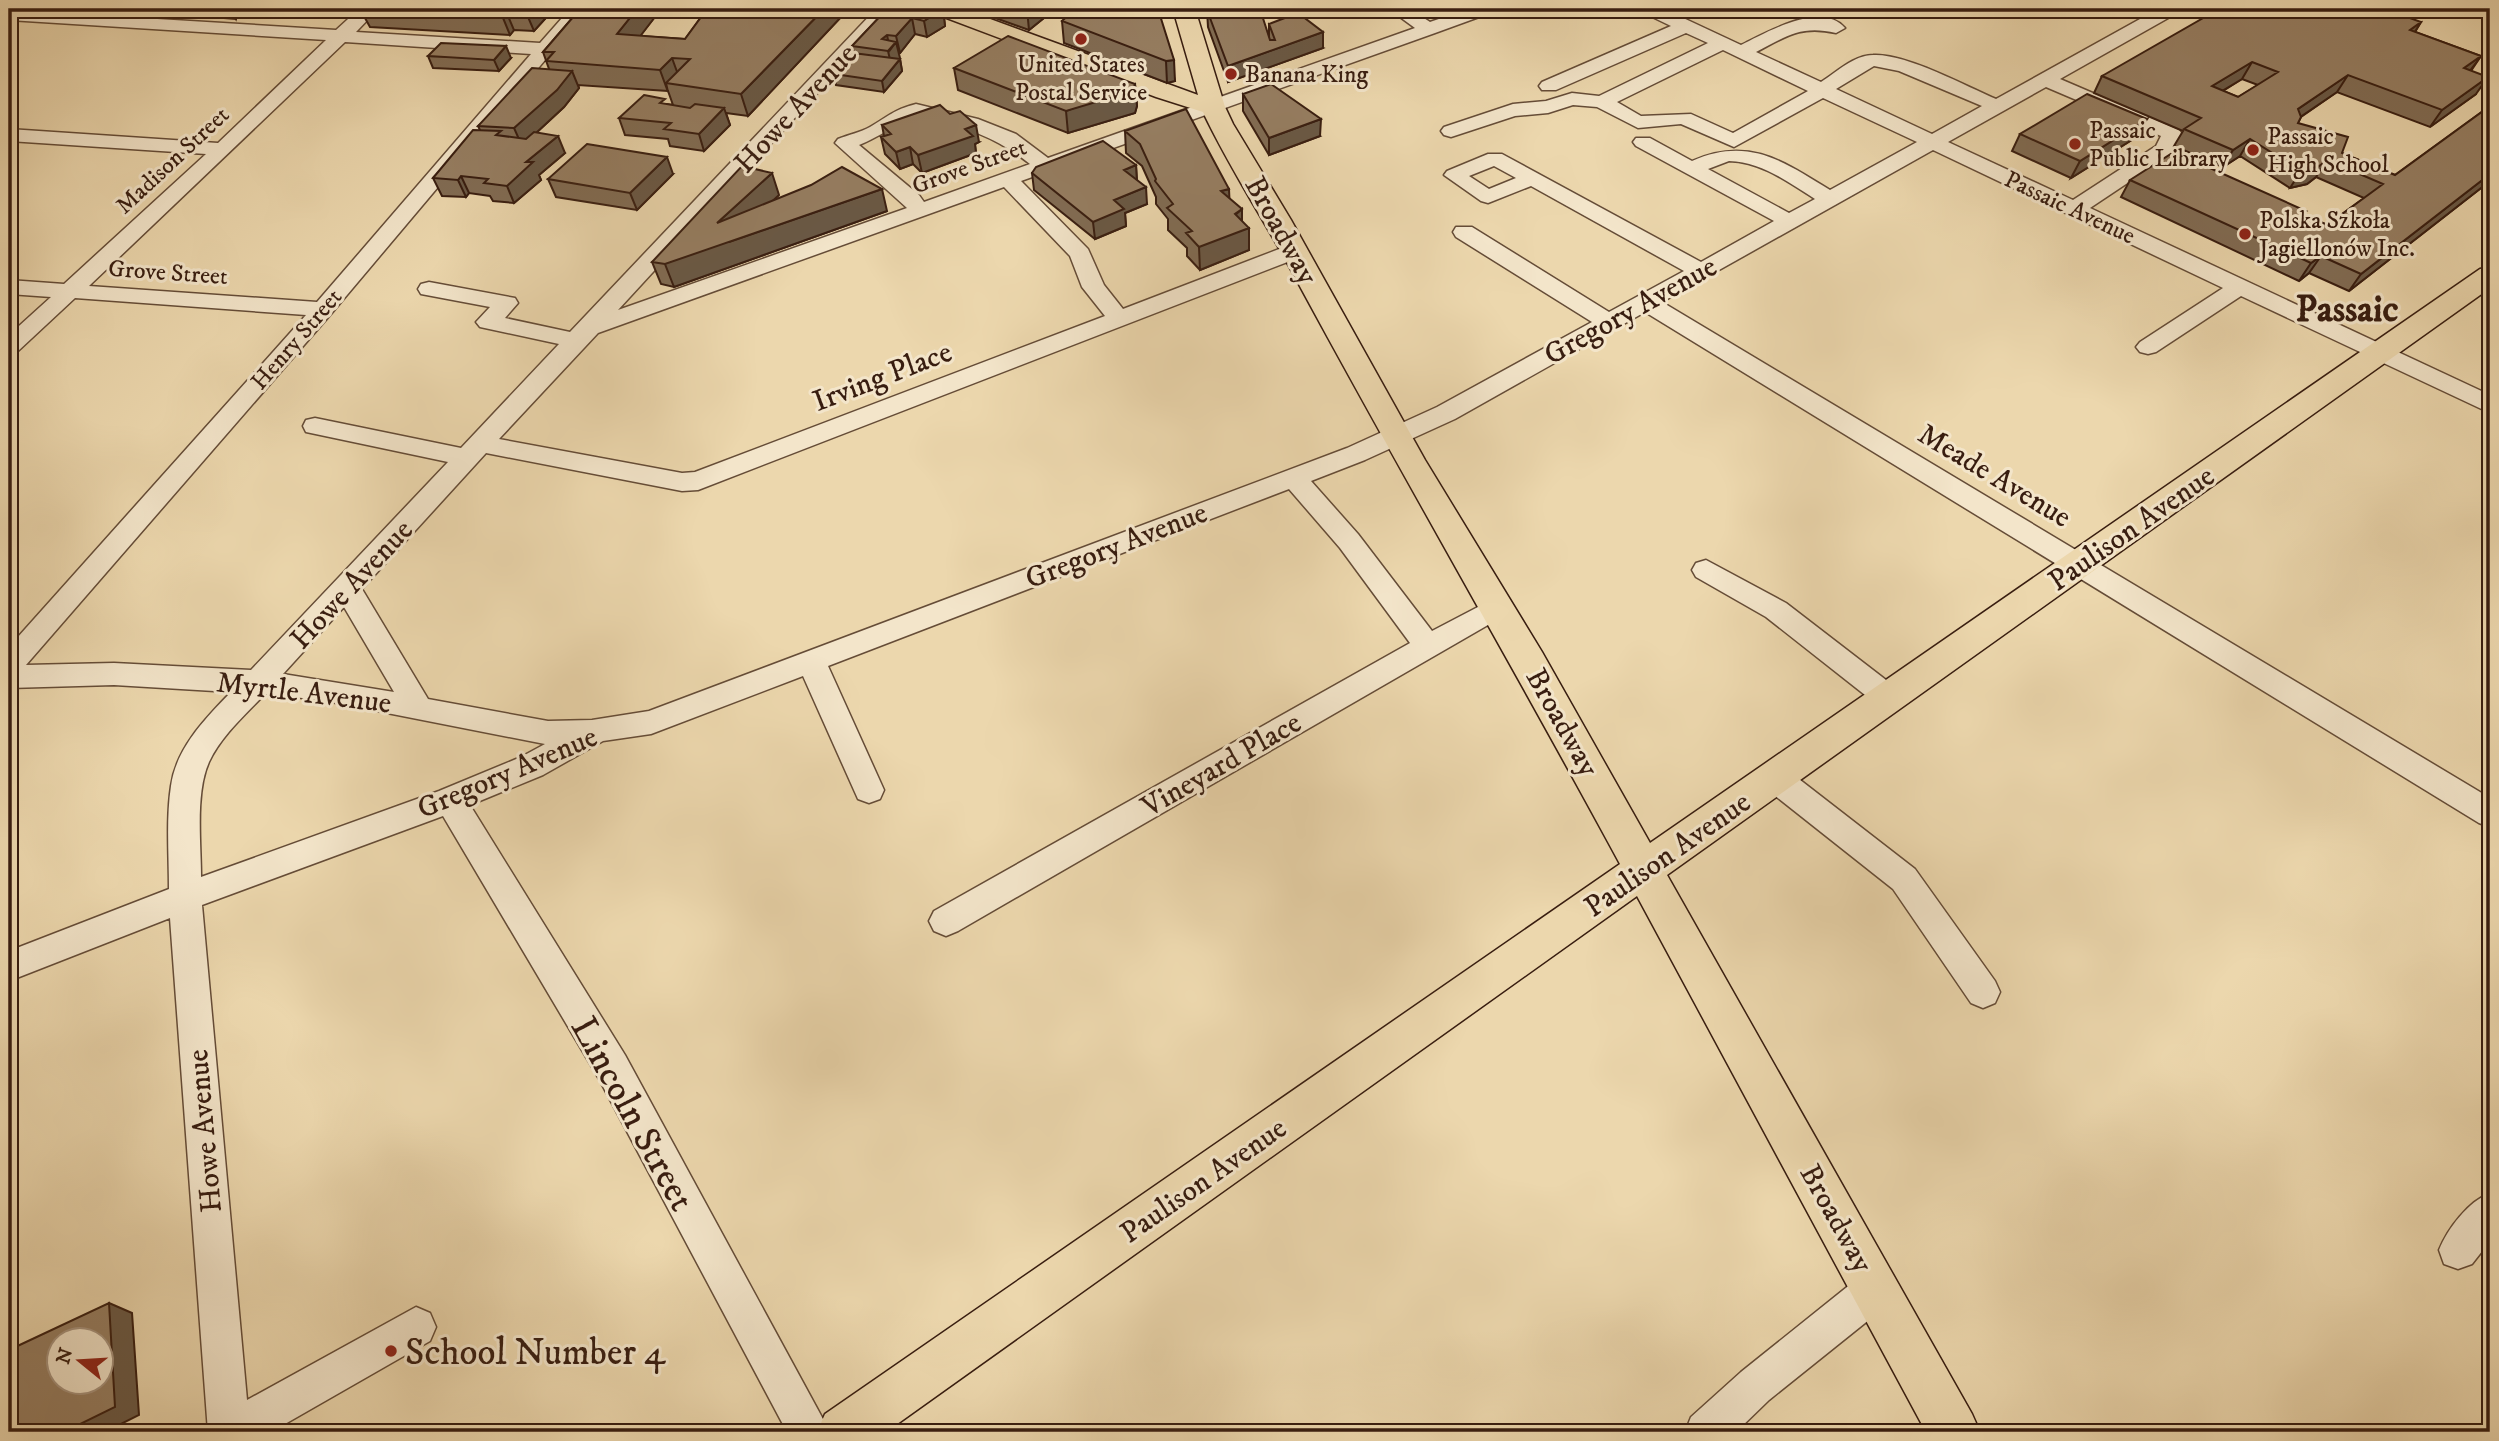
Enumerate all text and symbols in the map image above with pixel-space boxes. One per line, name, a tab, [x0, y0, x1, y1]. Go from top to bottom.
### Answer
marker: United States Postal Service	[1073, 31, 1089, 47]
street label: Howe Avenue	[727, 37, 865, 182]
place label: United States Postal Service	[1015, 50, 1147, 108]
place label: Banana King	[1245, 60, 1369, 90]
marker: Banana King	[1223, 66, 1239, 82]
street label: Madison Street	[110, 100, 236, 221]
place label: Passaic Public Library	[2089, 116, 2229, 174]
place label: Passaic High School	[2267, 122, 2389, 180]
street label: Grove Street	[908, 132, 1031, 202]
marker: Passaic Public Library	[2067, 136, 2083, 152]
marker: Passaic High School	[2245, 142, 2261, 158]
street label: Passaic Avenue	[1999, 164, 2140, 251]
street label: Broadway	[1236, 170, 1326, 292]
place label: Polska Szkoła Jagiellonów Inc.	[2257, 206, 2415, 264]
marker: Polska Szkoła Jagiellonów Inc.	[2237, 226, 2253, 242]
street label: Gregory Avenue	[1538, 249, 1724, 374]
street label: Grove Street	[107, 254, 229, 292]
street label: Henry Street	[245, 283, 349, 396]
district label: Passaic	[2295, 287, 2399, 334]
street label: Irving Place	[808, 334, 957, 421]
street label: Meade Avenue	[1911, 416, 2078, 537]
street label: Paulison Avenue	[2042, 458, 2222, 600]
street label: Gregory Avenue	[1020, 495, 1213, 598]
street label: Howe Avenue	[283, 513, 421, 658]
street label: Broadway	[1517, 662, 1607, 784]
street label: Myrtle Avenue	[214, 664, 393, 723]
street label: Vineyard Place	[1134, 705, 1308, 826]
street label: Gregory Avenue	[412, 719, 603, 828]
street label: Paulison Avenue	[1578, 784, 1758, 926]
street label: Lincoln Street	[559, 1009, 705, 1220]
street label: Howe Avenue	[180, 1048, 231, 1214]
street label: Paulison Avenue	[1114, 1110, 1294, 1252]
street label: Broadway	[1791, 1158, 1881, 1280]
north arrow	[46, 1326, 116, 1396]
place label: School Number 4	[405, 1330, 666, 1377]
marker: School Number 4	[383, 1343, 399, 1359]
text: N	[52, 1345, 79, 1367]

